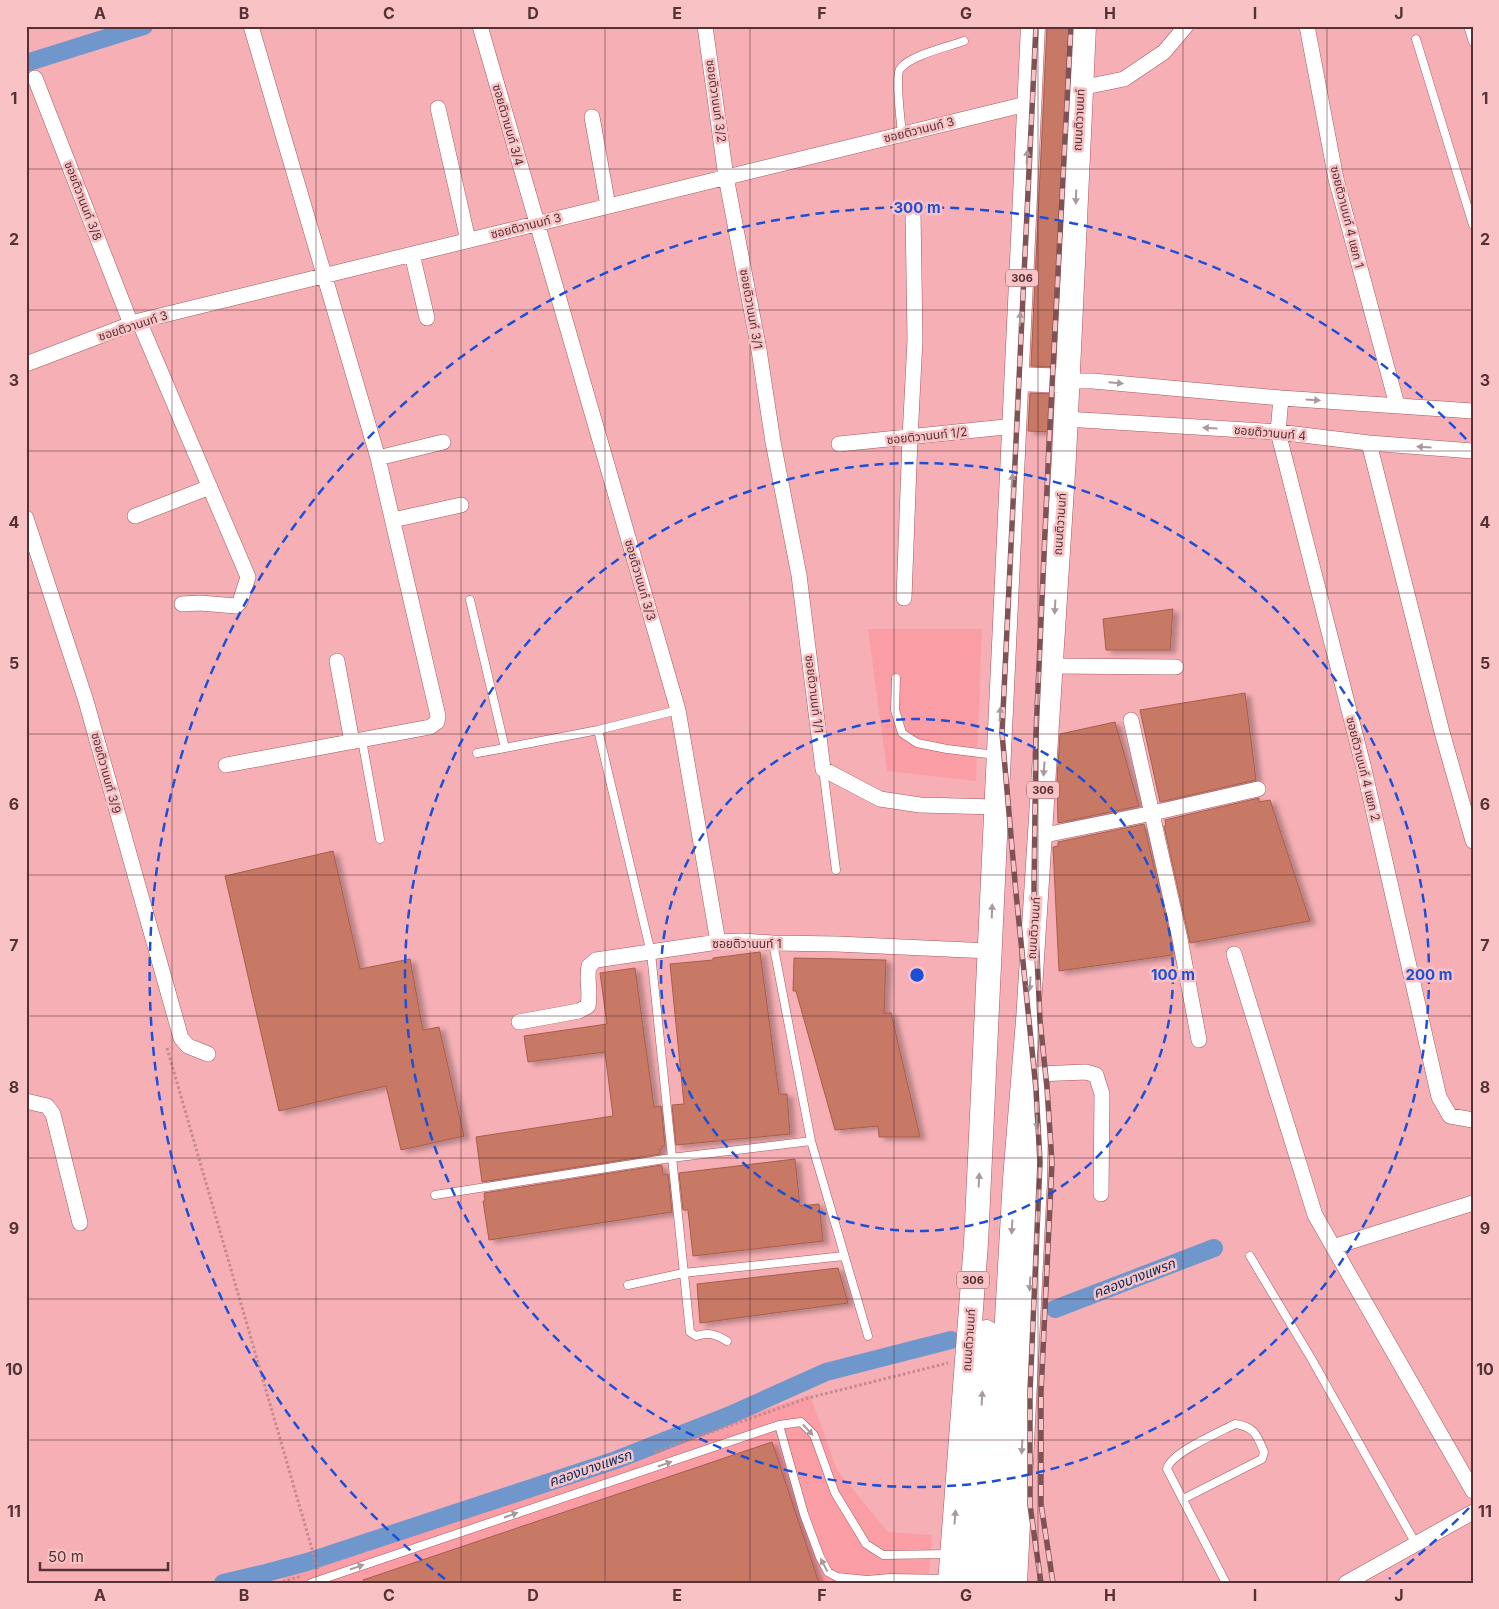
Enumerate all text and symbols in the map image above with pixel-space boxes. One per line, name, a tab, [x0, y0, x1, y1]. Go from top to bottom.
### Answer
text: A	[94, 3, 106, 23]
text: B	[239, 3, 249, 23]
text: C	[383, 3, 395, 23]
text: D	[527, 3, 539, 23]
text: E	[672, 3, 682, 23]
text: F	[817, 3, 827, 23]
text: G	[960, 3, 972, 23]
text: H	[1104, 3, 1116, 23]
text: I	[1253, 3, 1257, 23]
text: J	[1394, 3, 1404, 23]
street label: ซอยติวานนท์ 3/2	[703, 59, 730, 143]
street label: ซอยติวานนท์ 3/4	[490, 82, 527, 168]
text: 1	[11, 88, 17, 108]
street label: ถนนติวานนท์	[1069, 88, 1088, 152]
text: 1	[1482, 88, 1488, 108]
street label: ซอยติวานนท์ 3	[882, 114, 956, 145]
one-way arrow	[1024, 148, 1032, 164]
street label: ซอยติวานนท์ 3/8	[61, 159, 105, 243]
street label: ซอยติวานนท์ 4 แยก 1	[1328, 164, 1367, 269]
one-way arrow	[1071, 190, 1079, 206]
text: 300 m	[893, 198, 941, 217]
street label: ซอยติวานนท์ 3	[489, 210, 563, 241]
text: 2	[9, 229, 19, 249]
text: 2	[1480, 229, 1490, 249]
street label: ซอยติวานนท์ 3/1	[737, 268, 766, 350]
road number: 306	[1006, 270, 1038, 286]
street label: ซอยติวานนท์ 3	[96, 307, 169, 344]
one-way arrow	[1016, 311, 1024, 327]
text: 3	[9, 370, 19, 390]
text: 3	[1480, 370, 1490, 390]
one-way arrow	[1108, 379, 1124, 387]
one-way arrow	[1305, 396, 1321, 404]
street label: ซอยติวานนท์ 4	[1233, 422, 1307, 443]
street label: ซอยติวานนท์ 1/2	[886, 424, 968, 447]
one-way arrow	[1202, 424, 1218, 432]
one-way arrow	[1416, 443, 1432, 451]
one-way arrow	[1009, 473, 1017, 489]
street label: ถนนติวานนท์	[1050, 492, 1069, 556]
text: 4	[9, 512, 20, 532]
text: 4	[1480, 512, 1491, 532]
street label: ซอยติวานนท์ 3/3	[622, 538, 659, 622]
one-way arrow	[1050, 599, 1058, 615]
text: 5	[9, 653, 19, 673]
text: 5	[1480, 653, 1490, 673]
street label: ซอยติวานนท์ 1/1	[802, 654, 827, 734]
one-way arrow	[997, 706, 1005, 722]
street label: ซอยติวานนท์ 4 แยก 2	[1343, 715, 1384, 823]
street label: ซอยติวานนท์ 3/9	[88, 731, 125, 815]
one-way arrow	[1040, 761, 1048, 777]
road number: 306	[1027, 782, 1059, 798]
text: 6	[9, 794, 19, 814]
text: 6	[1480, 794, 1490, 814]
street label: ถนนติวานนท์	[1024, 896, 1043, 960]
one-way arrow	[988, 903, 996, 919]
text: 7	[9, 935, 19, 955]
text: 7	[1480, 935, 1490, 955]
street label: ซอยติวานนท์ 1	[712, 936, 782, 951]
text: 100 m	[1151, 965, 1195, 984]
text: 200 m	[1406, 965, 1452, 984]
centre of rings	[908, 966, 926, 984]
one-way arrow	[1026, 976, 1034, 992]
text: 8	[9, 1077, 19, 1097]
text: 8	[1480, 1077, 1490, 1097]
one-way arrow	[1033, 1114, 1041, 1130]
one-way arrow	[975, 1172, 983, 1188]
text: 9	[9, 1218, 19, 1238]
text: 9	[1480, 1218, 1490, 1238]
one-way arrow	[1007, 1219, 1015, 1235]
water label: คลองบางแพรก	[1090, 1254, 1178, 1301]
road number: 306	[957, 1272, 989, 1288]
one-way arrow	[1026, 1277, 1034, 1293]
street label: ถนนติวานนท์	[959, 1308, 978, 1372]
text: 10	[5, 1359, 23, 1379]
text: 10	[1476, 1359, 1494, 1379]
one-way arrow	[978, 1389, 986, 1405]
one-way arrow	[802, 1424, 814, 1436]
one-way arrow	[1018, 1439, 1026, 1455]
water label: คลองบางแพรก	[546, 1445, 634, 1490]
one-way arrow	[658, 1459, 673, 1467]
text: 11	[7, 1501, 21, 1521]
text: 11	[1478, 1501, 1492, 1521]
one-way arrow	[952, 1508, 960, 1524]
one-way arrow	[504, 1511, 519, 1519]
scale bar	[40, 1539, 168, 1571]
text: 50 m	[48, 1547, 84, 1566]
one-way arrow	[820, 1557, 828, 1572]
one-way arrow	[350, 1563, 365, 1571]
text: A	[94, 1585, 106, 1605]
text: B	[239, 1585, 249, 1605]
text: C	[383, 1585, 395, 1605]
text: D	[527, 1585, 539, 1605]
text: E	[672, 1585, 682, 1605]
text: F	[817, 1585, 827, 1605]
text: G	[960, 1585, 972, 1605]
text: H	[1104, 1585, 1116, 1605]
text: I	[1253, 1585, 1257, 1605]
text: J	[1394, 1585, 1404, 1605]

